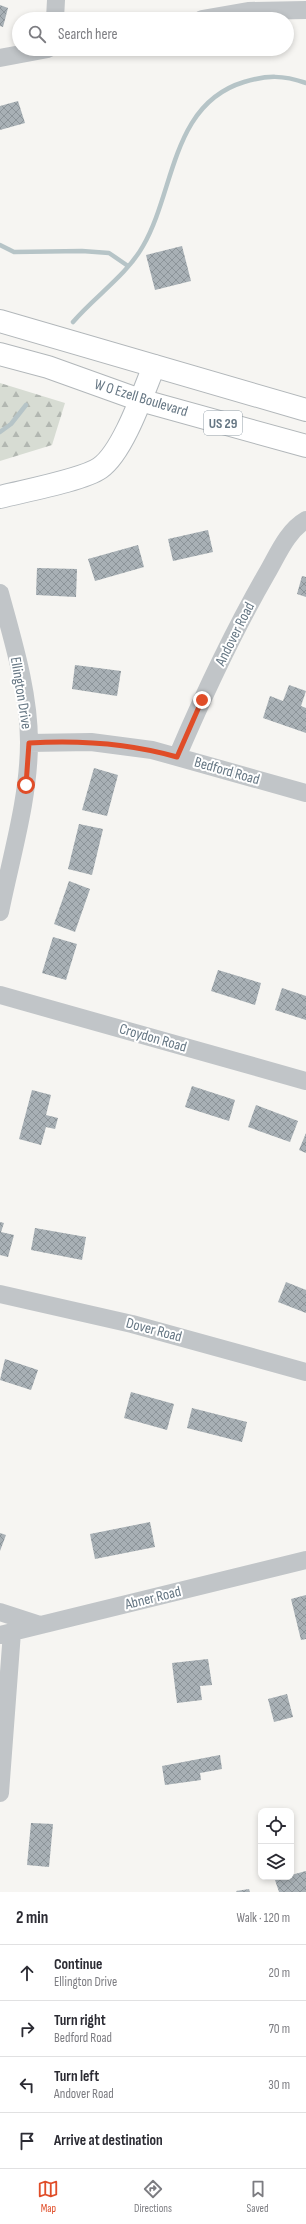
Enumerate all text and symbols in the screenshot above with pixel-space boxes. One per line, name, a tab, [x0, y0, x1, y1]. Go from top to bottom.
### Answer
search box	[12, 12, 294, 56]
icon: search	[26, 23, 48, 45]
text: Search here	[58, 25, 118, 44]
street label: W O Ezell Boulevard	[92, 375, 190, 421]
road number: US 29	[204, 411, 242, 435]
street label: Andover Road	[210, 599, 259, 670]
street label: Ellington Drive	[6, 656, 36, 730]
route end	[193, 691, 211, 709]
street label: Bedford Road	[192, 753, 262, 789]
route start	[17, 776, 35, 794]
street label: Croydon Road	[117, 1019, 189, 1057]
street label: Dover Road	[124, 1313, 184, 1347]
street label: Abner Road	[122, 1582, 183, 1614]
map controls	[258, 1808, 294, 1880]
button: locate	[258, 1808, 294, 1844]
button: layers	[258, 1844, 294, 1880]
text: 2 min	[16, 1908, 48, 1928]
text: Walk · 120 m	[237, 1910, 290, 1926]
text: Continue	[54, 1955, 103, 1974]
icon: ahead	[16, 1962, 38, 1984]
text: 20 m	[268, 1965, 290, 1981]
text: Ellington Drive	[54, 1974, 117, 1990]
text: Turn right	[54, 2011, 106, 2030]
icon: right	[16, 2018, 38, 2040]
text: 70 m	[269, 2021, 290, 2037]
text: Bedford Road	[54, 2030, 112, 2046]
text: Turn left	[54, 2067, 99, 2086]
icon: left	[16, 2074, 38, 2096]
text: 30 m	[268, 2077, 290, 2093]
text: Andover Road	[54, 2086, 114, 2102]
icon: arrive	[16, 2130, 38, 2152]
text: Arrive at destination	[54, 2131, 163, 2150]
tab: Map	[37, 2178, 59, 2215]
tab: Directions	[134, 2178, 172, 2215]
tab: Saved	[247, 2178, 269, 2215]

